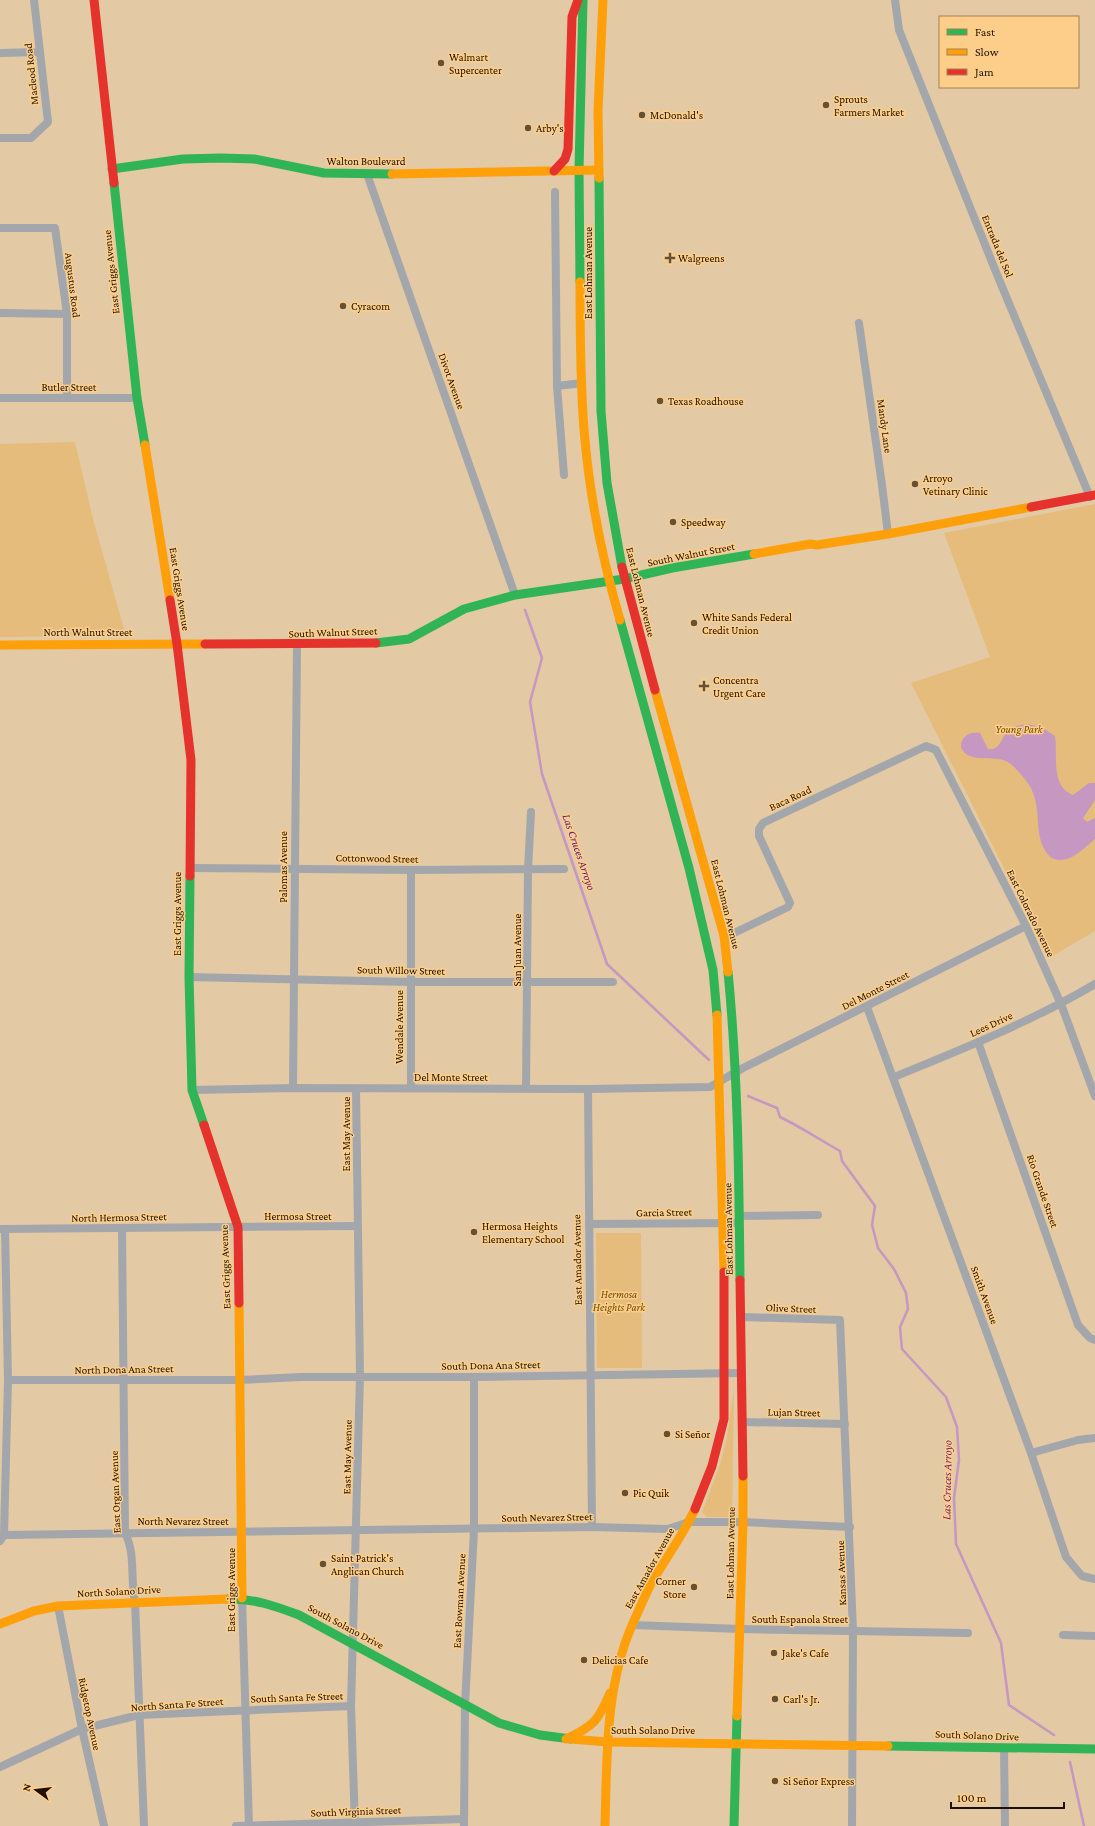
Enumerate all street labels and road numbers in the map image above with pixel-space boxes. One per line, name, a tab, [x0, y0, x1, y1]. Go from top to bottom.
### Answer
street label: Macleod Road	[22, 42, 40, 105]
street label: Walton Boulevard	[326, 155, 406, 167]
street label: Entrada del Sol	[980, 213, 1016, 279]
street label: East Lohman Avenue	[582, 227, 594, 319]
street label: East Griggs Avenue	[101, 229, 122, 314]
street label: Augustus Road	[62, 252, 83, 319]
street label: Divot Avenue	[436, 351, 468, 411]
street label: Butler Street	[42, 381, 97, 393]
street label: Mandy Lane	[874, 398, 895, 454]
street label: South Walnut Street	[646, 540, 736, 568]
street label: East Griggs Avenue	[167, 546, 193, 632]
street label: East Lohman Avenue	[624, 546, 658, 638]
street label: South Walnut Street	[288, 624, 378, 640]
street label: North Walnut Street	[44, 626, 133, 638]
street label: Baca Road	[767, 783, 813, 813]
street label: Palomas Avenue	[277, 831, 289, 903]
street label: Cottonwood Street	[335, 851, 419, 865]
street label: East Lohman Avenue	[709, 858, 743, 950]
street label: East Colorado Avenue	[1005, 867, 1057, 959]
street label: East Griggs Avenue	[171, 872, 184, 956]
street label: San Juan Avenue	[511, 913, 524, 986]
street label: South Willow Street	[357, 963, 445, 977]
street label: Del Monte Street	[839, 968, 911, 1012]
street label: Wendale Avenue	[393, 990, 405, 1064]
street label: Lees Drive	[968, 1009, 1014, 1039]
street label: Del Monte Street	[414, 1071, 488, 1083]
street label: East May Avenue	[340, 1096, 353, 1171]
street label: Rio Grande Street	[1025, 1153, 1061, 1230]
street label: East Lohman Avenue	[721, 1183, 735, 1275]
street label: Garcia Street	[636, 1206, 692, 1218]
street label: North Hermosa Street	[71, 1210, 167, 1224]
street label: Hermosa Street	[264, 1210, 332, 1222]
street label: East Amador Avenue	[570, 1214, 584, 1306]
street label: East Griggs Avenue	[218, 1225, 233, 1309]
street label: Smith Avenue	[969, 1264, 1001, 1326]
street label: Olive Street	[765, 1301, 817, 1315]
street label: South Dona Ana Street	[441, 1358, 541, 1372]
street label: North Dona Ana Street	[74, 1362, 174, 1376]
street label: Lujan Street	[767, 1406, 821, 1419]
street label: East May Avenue	[340, 1419, 355, 1495]
street label: East Organ Avenue	[108, 1450, 123, 1534]
street label: East Lohman Avenue	[723, 1507, 737, 1599]
street label: South Nevarez Street	[501, 1510, 593, 1524]
street label: North Nevarez Street	[137, 1515, 229, 1527]
street label: East Amador Avenue	[622, 1525, 676, 1611]
street label: Kansas Avenue	[834, 1540, 848, 1606]
street label: East Griggs Avenue	[225, 1548, 238, 1632]
street label: East Bowman Avenue	[451, 1553, 467, 1649]
street label: North Solano Drive	[77, 1583, 161, 1599]
street label: South Solano Drive	[306, 1601, 386, 1651]
street label: South Espanola Street	[752, 1613, 849, 1626]
street label: Ridgetop Avenue	[75, 1676, 104, 1752]
street label: South Santa Fe Street	[250, 1689, 344, 1705]
street label: North Santa Fe Street	[130, 1695, 224, 1713]
street label: South Solano Drive	[611, 1724, 695, 1736]
street label: South Solano Drive	[935, 1728, 1019, 1742]
street label: South Virginia Street	[310, 1803, 402, 1820]

